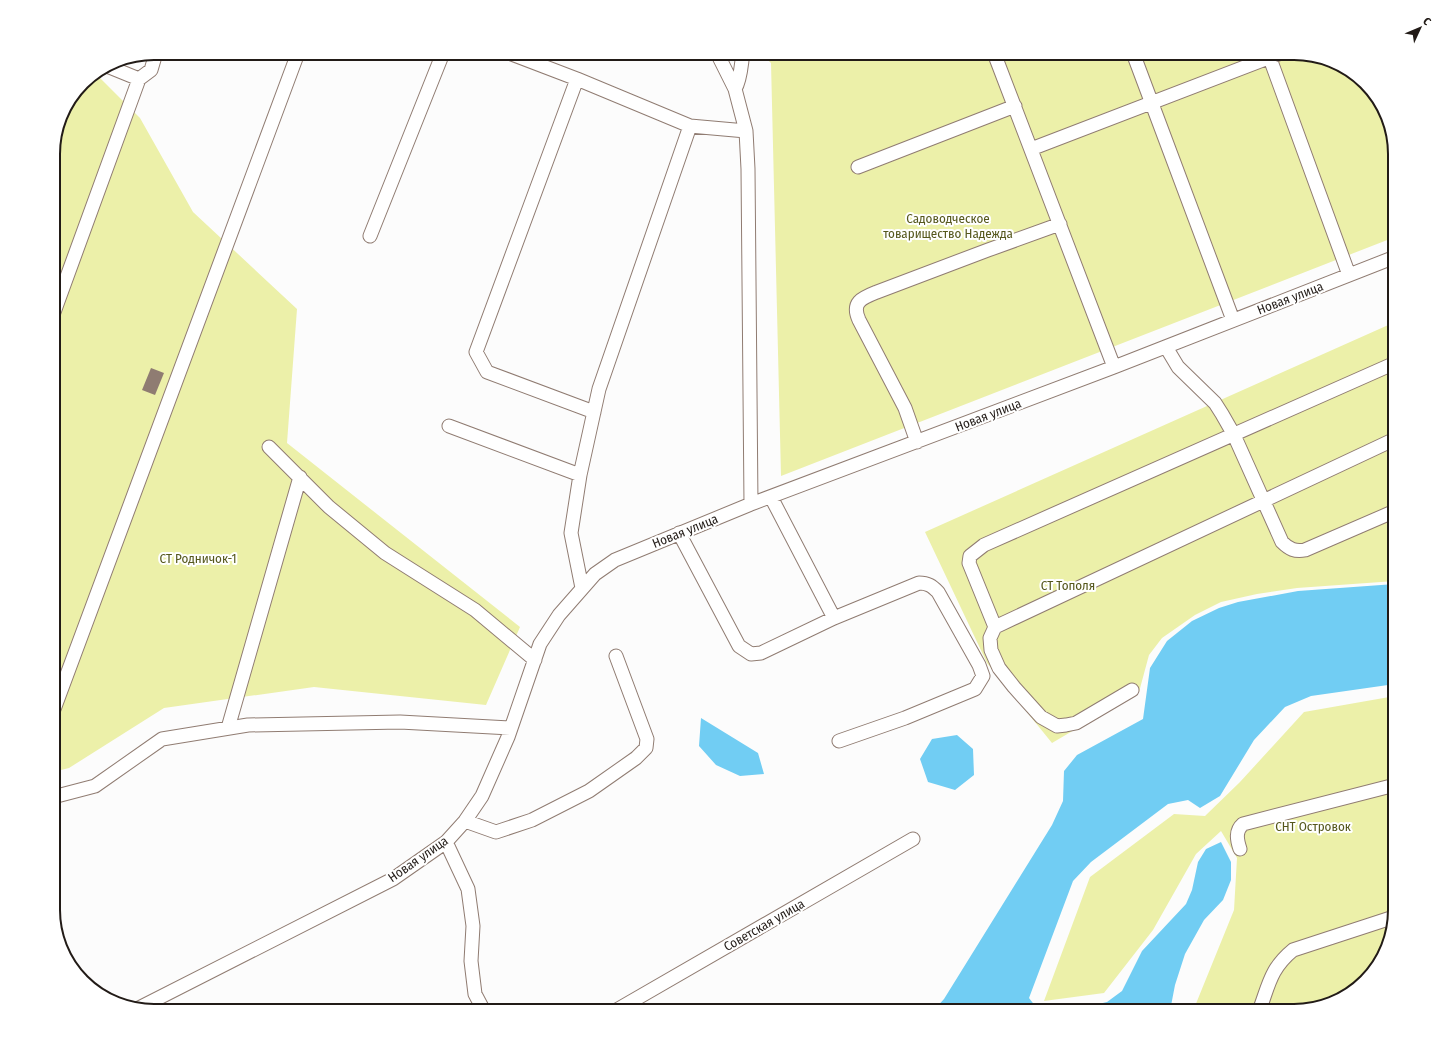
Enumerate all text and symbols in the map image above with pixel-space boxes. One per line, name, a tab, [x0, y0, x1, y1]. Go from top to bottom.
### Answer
north arrow	[1400, 8, 1440, 48]
text: С	[1420, 15, 1434, 28]
park label: Садоводческое товарищество Надежда	[883, 211, 1013, 241]
street label: Новая улица	[1255, 279, 1325, 317]
street label: Новая улица	[953, 396, 1023, 434]
street label: Новая улица	[650, 511, 720, 551]
park label: СТ Родничок-1	[160, 551, 237, 566]
park label: СТ Тополя	[1041, 578, 1095, 593]
park label: СНТ Островок	[1275, 819, 1351, 834]
street label: Новая улица	[385, 833, 451, 885]
street label: Советская улица	[721, 896, 807, 954]

